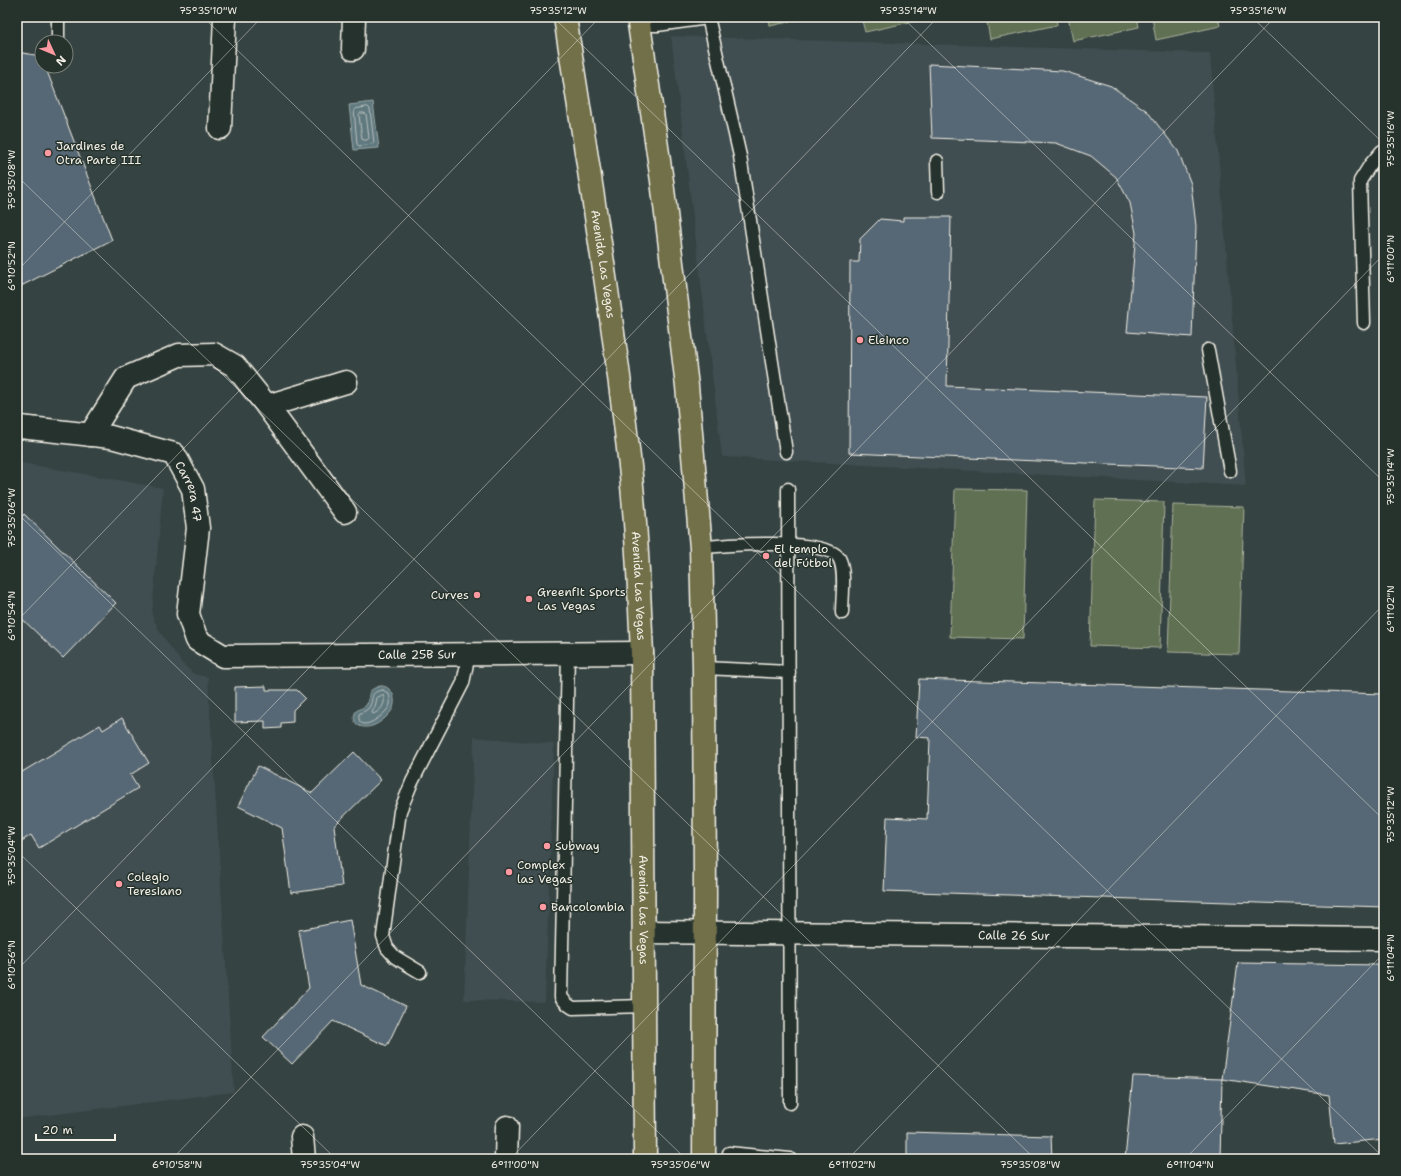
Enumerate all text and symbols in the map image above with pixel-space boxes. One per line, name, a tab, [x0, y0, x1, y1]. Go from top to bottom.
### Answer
text: 75°35'10"W	[179, 4, 237, 17]
text: 75°35'12"W	[529, 4, 587, 17]
text: 75°35'14"W	[879, 4, 937, 17]
text: 75°35'16"W	[1229, 4, 1287, 17]
north arrow	[34, 34, 74, 74]
text: N	[52, 52, 69, 69]
text: 75°35'16"W	[1384, 110, 1397, 168]
place label: Jardines de Otra Parte III	[56, 138, 141, 168]
marker: Jardines de Otra Parte III	[43, 148, 53, 158]
text: 75°35'08"W	[5, 149, 18, 210]
street label: Avenida Las Vegas	[587, 209, 619, 320]
text: 6°11'00"N	[1384, 235, 1397, 283]
text: 6°10'52"N	[5, 241, 18, 291]
place label: Eleinco	[868, 332, 909, 348]
marker: Eleinco	[855, 335, 865, 345]
text: 75°35'14"W	[1384, 448, 1397, 506]
street label: Carrera 47	[171, 458, 205, 523]
text: 75°35'06"W	[5, 488, 18, 548]
street label: Avenida Las Vegas	[628, 531, 649, 641]
place label: El templo del Fútbol	[774, 541, 833, 571]
marker: El templo del Fútbol	[761, 551, 771, 561]
place label: Greenfit Sports Las Vegas	[537, 584, 626, 614]
text: 6°11'02"N	[1384, 585, 1397, 633]
place label: Curves	[431, 587, 469, 603]
marker: Curves	[472, 590, 482, 600]
text: 6°10'54"N	[5, 591, 18, 641]
marker: Greenfit Sports Las Vegas	[524, 594, 534, 604]
street label: Calle 25B Sur	[378, 646, 457, 663]
text: 75°35'12"W	[1384, 786, 1397, 844]
text: 75°35'04"W	[5, 825, 18, 886]
place label: Subway	[555, 838, 600, 854]
marker: Subway	[542, 841, 552, 851]
street label: Avenida Las Vegas	[635, 855, 652, 965]
place label: Complex las Vegas	[517, 857, 573, 887]
marker: Complex las Vegas	[504, 867, 514, 877]
place label: Colegio Teresiano	[127, 869, 182, 899]
marker: Colegio Teresiano	[114, 879, 124, 889]
place label: Bancolombia	[551, 899, 625, 915]
marker: Bancolombia	[538, 902, 548, 912]
street label: Calle 26 Sur	[978, 927, 1050, 944]
text: 6°11'04"N	[1384, 934, 1397, 982]
text: 6°10'56"N	[5, 940, 18, 990]
scale bar	[36, 1116, 115, 1142]
text: 20 m	[42, 1122, 73, 1138]
text: 6°10'58"N	[152, 1158, 202, 1171]
text: 75°35'04"W	[300, 1158, 361, 1171]
text: 6°11'00"N	[491, 1158, 539, 1171]
text: 75°35'06"W	[650, 1158, 710, 1171]
text: 6°11'02"N	[828, 1158, 876, 1171]
text: 75°35'08"W	[1000, 1158, 1061, 1171]
text: 6°11'04"N	[1166, 1158, 1214, 1171]

